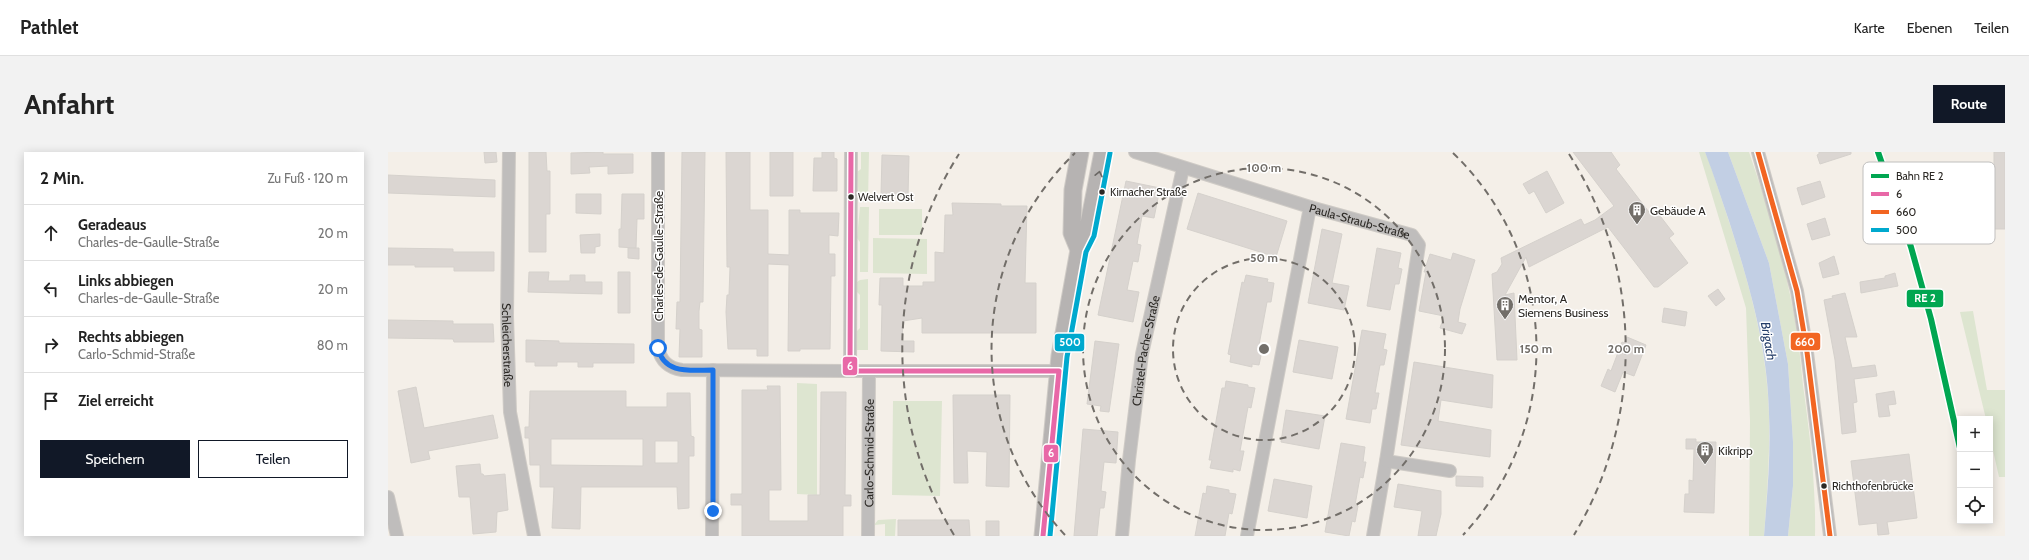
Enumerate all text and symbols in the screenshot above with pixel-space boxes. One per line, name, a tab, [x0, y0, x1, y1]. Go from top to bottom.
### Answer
text: Pathlet	[20, 16, 79, 39]
text: Karte	[1854, 19, 1885, 37]
text: Ebenen	[1907, 19, 1952, 37]
text: Teilen	[1974, 19, 2009, 37]
button: Route	[1933, 85, 2005, 123]
text: Anfahrt	[24, 87, 114, 121]
text: 100 m	[1247, 160, 1281, 175]
legend	[1863, 162, 1995, 244]
text: 2 Min.	[40, 168, 84, 188]
text: Bahn RE 2	[1896, 169, 1944, 183]
text: Zu Fuß · 120 m	[268, 170, 348, 186]
one-way arrow	[1094, 171, 1102, 177]
place label: Kirnacher Straße	[1110, 185, 1187, 199]
marker: Kirnacher Straße	[1097, 187, 1107, 197]
text: 6	[1896, 187, 1902, 201]
place label: Welvert Ost	[858, 190, 914, 204]
street label: Charles-de-Gaulle-Straße	[651, 191, 666, 321]
marker: Welvert Ost	[846, 192, 856, 202]
street label: Paula-Straub-Straße	[1308, 200, 1412, 242]
building icon: Gebäude A	[1627, 200, 1647, 225]
place label: Gebäude A	[1650, 203, 1706, 218]
text: 660	[1896, 205, 1916, 219]
text: Geradeaus	[78, 216, 146, 234]
icon: ahead	[40, 222, 62, 244]
text: 500	[1896, 223, 1918, 237]
text: 20 m	[318, 225, 348, 241]
text: Charles-de-Gaulle-Straße	[78, 234, 219, 250]
text: 50 m	[1250, 250, 1278, 265]
text: Links abbiegen	[78, 272, 174, 290]
icon: left	[40, 278, 62, 300]
text: 20 m	[318, 281, 348, 297]
line badge: RE 2	[1906, 289, 1944, 308]
text: Charles-de-Gaulle-Straße	[78, 290, 219, 306]
place label: Mentor, A Siemens Business	[1518, 291, 1608, 320]
text: RE 2	[1914, 291, 1936, 305]
street label: Christel-Pache-Straße	[1128, 294, 1162, 407]
building icon: Mentor, A Siemens Business	[1495, 295, 1515, 320]
street label: Schleicherstraße	[499, 303, 517, 387]
water label: Brigach	[1758, 320, 1780, 362]
text: Rechts abbiegen	[78, 328, 184, 346]
line badge: 660	[1790, 332, 1821, 351]
line badge: 500	[1054, 333, 1085, 352]
icon: right	[40, 334, 62, 356]
text: 500	[1059, 335, 1081, 349]
text: 660	[1795, 335, 1815, 349]
text: 80 m	[317, 337, 348, 353]
route start	[649, 339, 667, 357]
text: 150 m	[1520, 341, 1552, 356]
text: 200 m	[1608, 341, 1644, 356]
centre of rings	[1257, 342, 1271, 356]
text: Carlo-Schmid-Straße	[78, 346, 195, 362]
line badge: 6	[842, 356, 858, 376]
text: 6	[847, 359, 853, 373]
icon: arrive	[40, 390, 62, 412]
text: Ziel erreicht	[78, 392, 154, 410]
street label: Carlo-Schmid-Straße	[861, 399, 876, 507]
map controls	[1957, 416, 1993, 524]
button: +	[1957, 416, 1993, 452]
button: Speichern	[40, 440, 190, 478]
button: Teilen	[198, 440, 348, 478]
building icon: Kikripp	[1695, 440, 1715, 465]
place label: Kikripp	[1718, 443, 1753, 458]
line badge: 6	[1043, 444, 1059, 463]
text: 6	[1048, 446, 1054, 460]
button: −	[1957, 452, 1993, 488]
place label: Richthofenbrücke	[1832, 479, 1914, 493]
marker: Richthofenbrücke	[1819, 481, 1829, 491]
button: locate	[1957, 488, 1993, 524]
route end	[704, 502, 722, 520]

